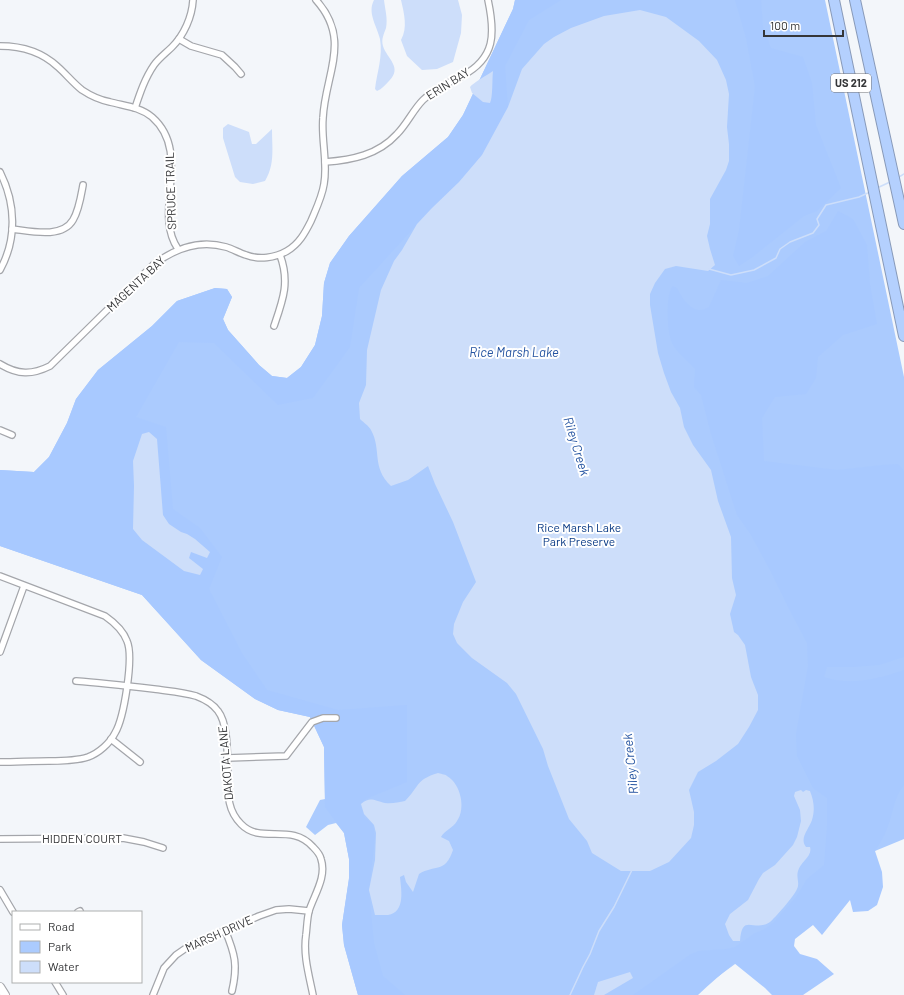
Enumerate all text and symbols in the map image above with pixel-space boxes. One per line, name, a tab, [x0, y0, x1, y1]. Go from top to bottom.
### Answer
scale bar	[764, 12, 843, 38]
text: 100 m	[770, 18, 800, 32]
street label: ERIN BAY	[423, 64, 472, 102]
road number: US 212	[831, 74, 871, 92]
street label: SPRUCE TRAIL	[162, 152, 178, 230]
street label: MAGENTA BAY	[103, 253, 168, 314]
water label: Rice Marsh Lake	[469, 344, 559, 360]
water label: Riley Creek	[560, 415, 594, 478]
park label: Rice Marsh Lake Park Preserve	[537, 520, 621, 548]
street label: DAKOTA LANE	[215, 725, 235, 801]
water label: Riley Creek	[619, 732, 641, 795]
street label: HIDDEN COURT	[42, 831, 122, 845]
legend	[12, 911, 142, 983]
street label: MARSH DRIVE	[183, 912, 255, 954]
text: Road	[48, 919, 75, 933]
text: Park	[48, 939, 72, 953]
text: Water	[48, 959, 80, 973]

